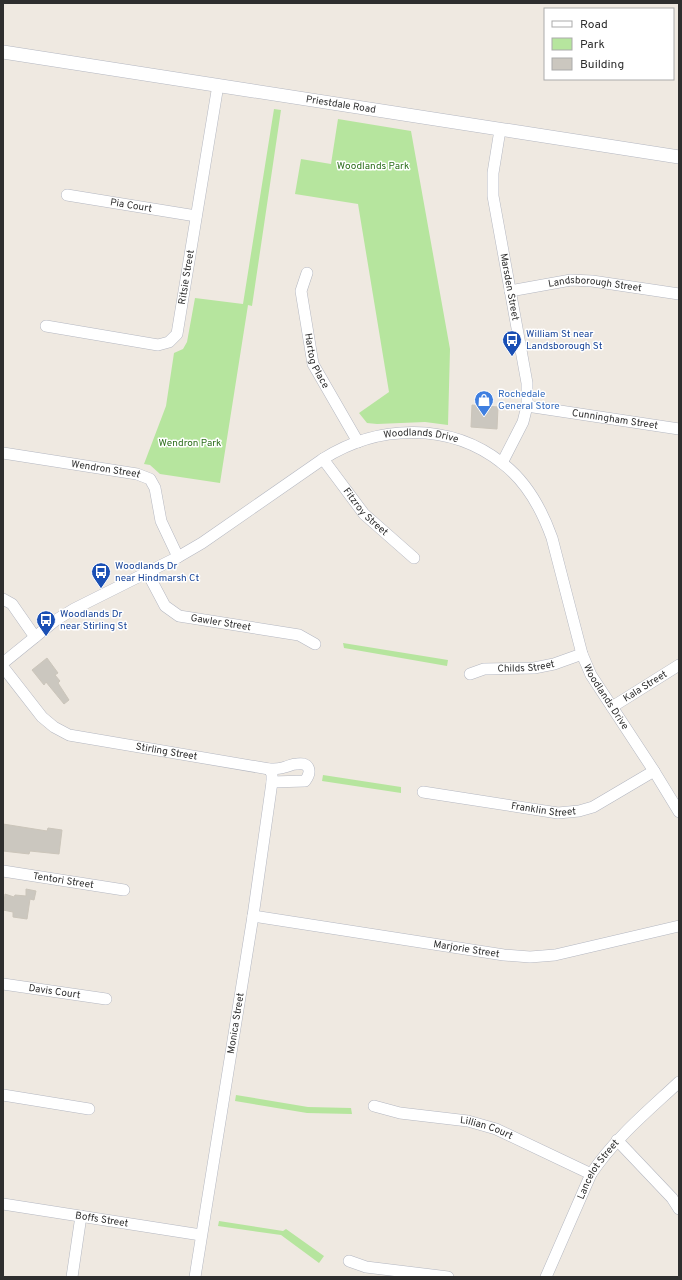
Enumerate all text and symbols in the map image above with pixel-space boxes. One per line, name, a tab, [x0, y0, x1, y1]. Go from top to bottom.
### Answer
legend	[544, 8, 674, 80]
text: Road	[580, 17, 608, 33]
text: Park	[580, 37, 605, 53]
text: Building	[580, 57, 624, 73]
street label: Priestdale Road	[305, 93, 377, 116]
park label: Woodlands Park	[337, 160, 409, 173]
street label: Pia Court	[109, 196, 153, 215]
street label: Ritsie Street	[175, 248, 197, 305]
street label: Marsden Street	[497, 252, 522, 322]
street label: Landsborough Street	[547, 273, 643, 295]
place label: William St near Landsborough St	[526, 328, 603, 353]
bus stop icon: William St near Landsborough St	[501, 329, 523, 357]
street label: Hartog Place	[302, 332, 332, 391]
place label: Rochedale General Store	[498, 388, 560, 413]
shop icon: Rochedale General Store	[473, 389, 495, 417]
street label: Cunningham Street	[571, 406, 659, 432]
street label: Woodlands Drive	[383, 426, 460, 446]
park label: Wendron Park	[159, 437, 221, 450]
street label: Wendron Street	[70, 457, 143, 481]
street label: Fitzroy Street	[340, 485, 391, 539]
place label: Woodlands Dr near Hindmarsh Ct	[115, 560, 200, 585]
bus stop icon: Woodlands Dr near Hindmarsh Ct	[90, 561, 112, 589]
place label: Woodlands Dr near Stirling St	[60, 608, 127, 633]
bus stop icon: Woodlands Dr near Stirling St	[35, 609, 57, 637]
street label: Gawler Street	[190, 611, 252, 634]
street label: Childs Street	[497, 657, 556, 675]
street label: Woodlands Drive	[581, 662, 632, 732]
street label: Kala Street	[621, 668, 670, 705]
street label: Stirling Street	[135, 740, 199, 763]
street label: Franklin Street	[510, 799, 577, 820]
street label: Tentori Street	[32, 869, 95, 892]
street label: Marjorie Street	[432, 938, 501, 961]
street label: Davis Court	[28, 981, 81, 1002]
street label: Monica Street	[224, 991, 247, 1055]
street label: Lillian Court	[459, 1114, 515, 1143]
street label: Lancelot Street	[574, 1137, 622, 1201]
street label: Boffs Street	[74, 1209, 130, 1230]

